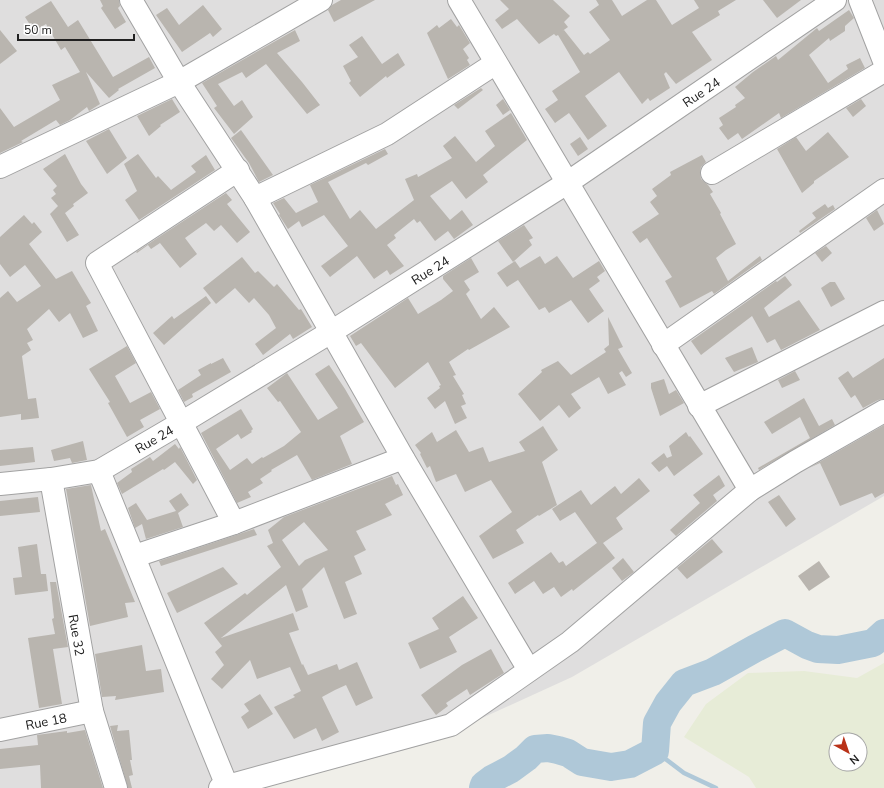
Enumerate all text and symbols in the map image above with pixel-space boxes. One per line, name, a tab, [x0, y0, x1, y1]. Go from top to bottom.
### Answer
scale bar	[18, 16, 134, 42]
text: 50 m	[24, 22, 52, 38]
street label: Rue 24	[679, 74, 724, 112]
street label: Rue 24	[408, 252, 453, 290]
street label: Rue 24	[132, 422, 177, 458]
street label: Rue 32	[64, 613, 89, 657]
street label: Rue 18	[24, 709, 69, 735]
north arrow	[828, 732, 868, 772]
text: N	[846, 751, 862, 768]

